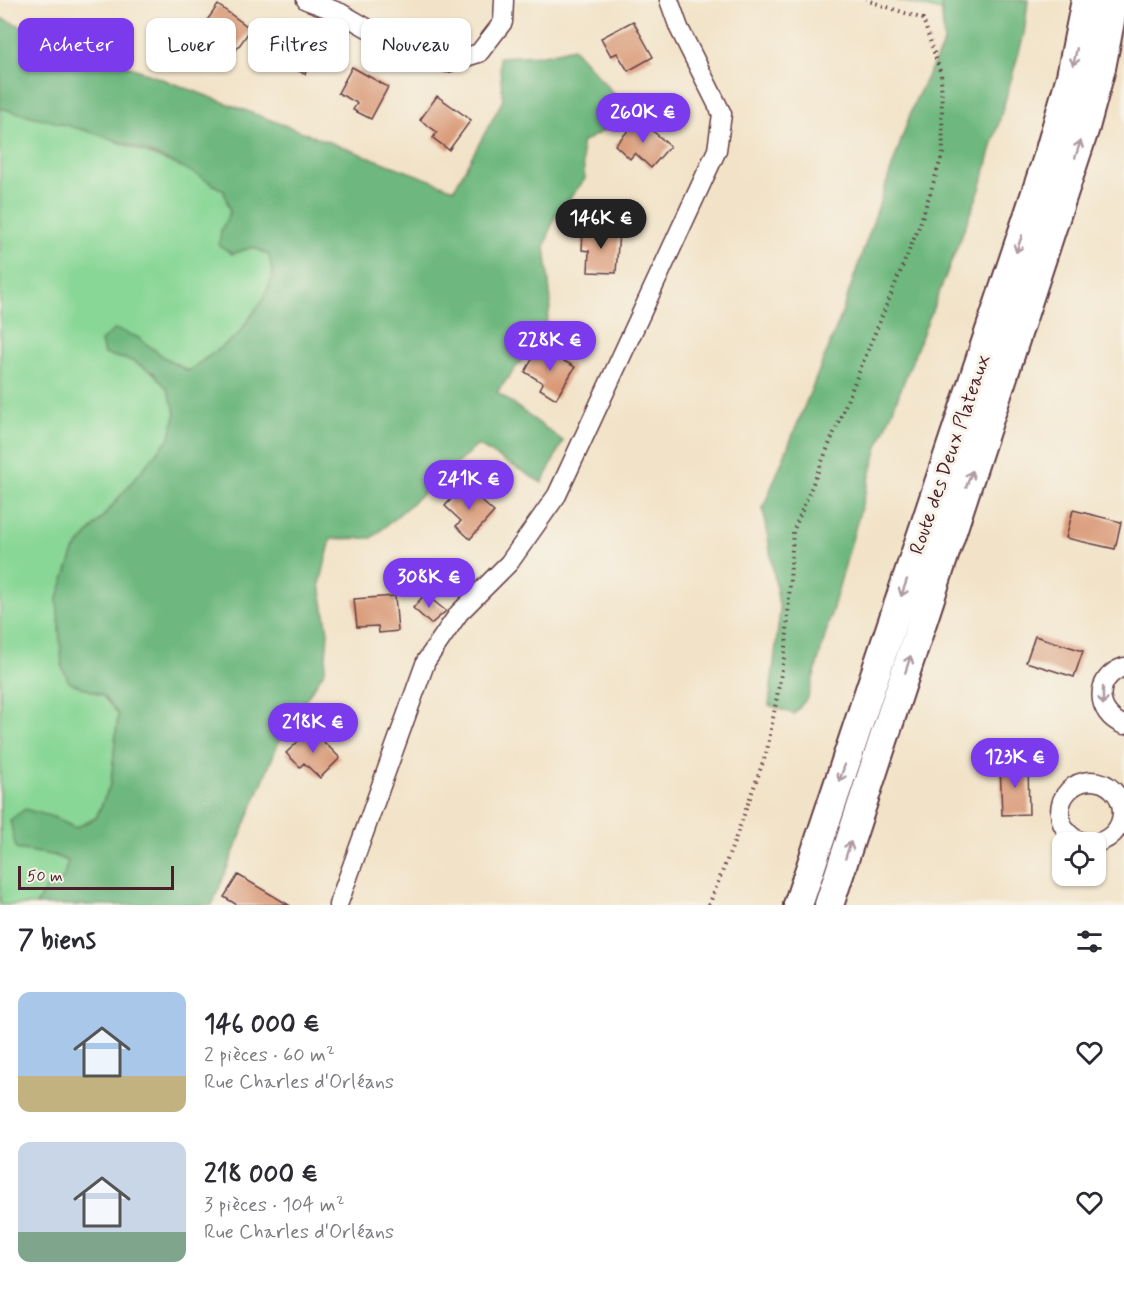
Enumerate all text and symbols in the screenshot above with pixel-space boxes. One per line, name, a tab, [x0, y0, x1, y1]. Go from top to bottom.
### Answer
chip: Acheter	[18, 18, 134, 72]
chip: Louer	[146, 18, 236, 72]
chip: Filtres	[248, 18, 349, 72]
chip: Nouveau	[361, 18, 471, 72]
one-way arrow	[1069, 47, 1080, 67]
pin: 260K €	[594, 93, 692, 144]
text: 260K €	[610, 99, 676, 126]
one-way arrow	[1074, 140, 1085, 159]
pin: 146K €	[552, 199, 650, 250]
text: 146K €	[569, 205, 633, 232]
one-way arrow	[1013, 234, 1024, 253]
pin: 228K €	[501, 321, 599, 372]
text: 228K €	[518, 327, 582, 354]
street label: Route des Deux Plateaux	[903, 350, 998, 558]
pin: 241K €	[420, 460, 518, 511]
text: 241K €	[438, 466, 500, 493]
one-way arrow	[965, 470, 976, 489]
pin: 308K €	[380, 558, 478, 609]
text: 308K €	[397, 564, 461, 591]
one-way arrow	[897, 578, 908, 597]
one-way arrow	[904, 655, 915, 674]
one-way arrow	[1097, 686, 1109, 705]
pin: 218K €	[264, 703, 362, 754]
text: 218K €	[282, 709, 344, 736]
pin: 123K €	[966, 738, 1064, 789]
text: 123K €	[985, 744, 1045, 771]
one-way arrow	[835, 763, 846, 782]
map controls	[1052, 832, 1106, 886]
button: locate	[1052, 832, 1106, 886]
one-way arrow	[843, 840, 854, 859]
scale bar	[18, 863, 174, 890]
text: 50 m	[27, 866, 63, 887]
text: 7 biens	[18, 924, 96, 958]
icon: filters	[1073, 925, 1106, 958]
text: 146 000 €	[204, 1008, 320, 1042]
icon: home	[66, 1016, 138, 1088]
icon: heart	[1073, 1036, 1106, 1069]
text: 2 pièces · 60 m²	[204, 1042, 335, 1069]
text: Rue Charles d'Orléans	[204, 1069, 394, 1096]
text: 218 000 €	[204, 1158, 318, 1192]
icon: home	[66, 1166, 138, 1238]
icon: heart	[1073, 1186, 1106, 1219]
text: 3 pièces · 104 m²	[204, 1192, 345, 1219]
text: Rue Charles d'Orléans	[204, 1219, 394, 1246]

